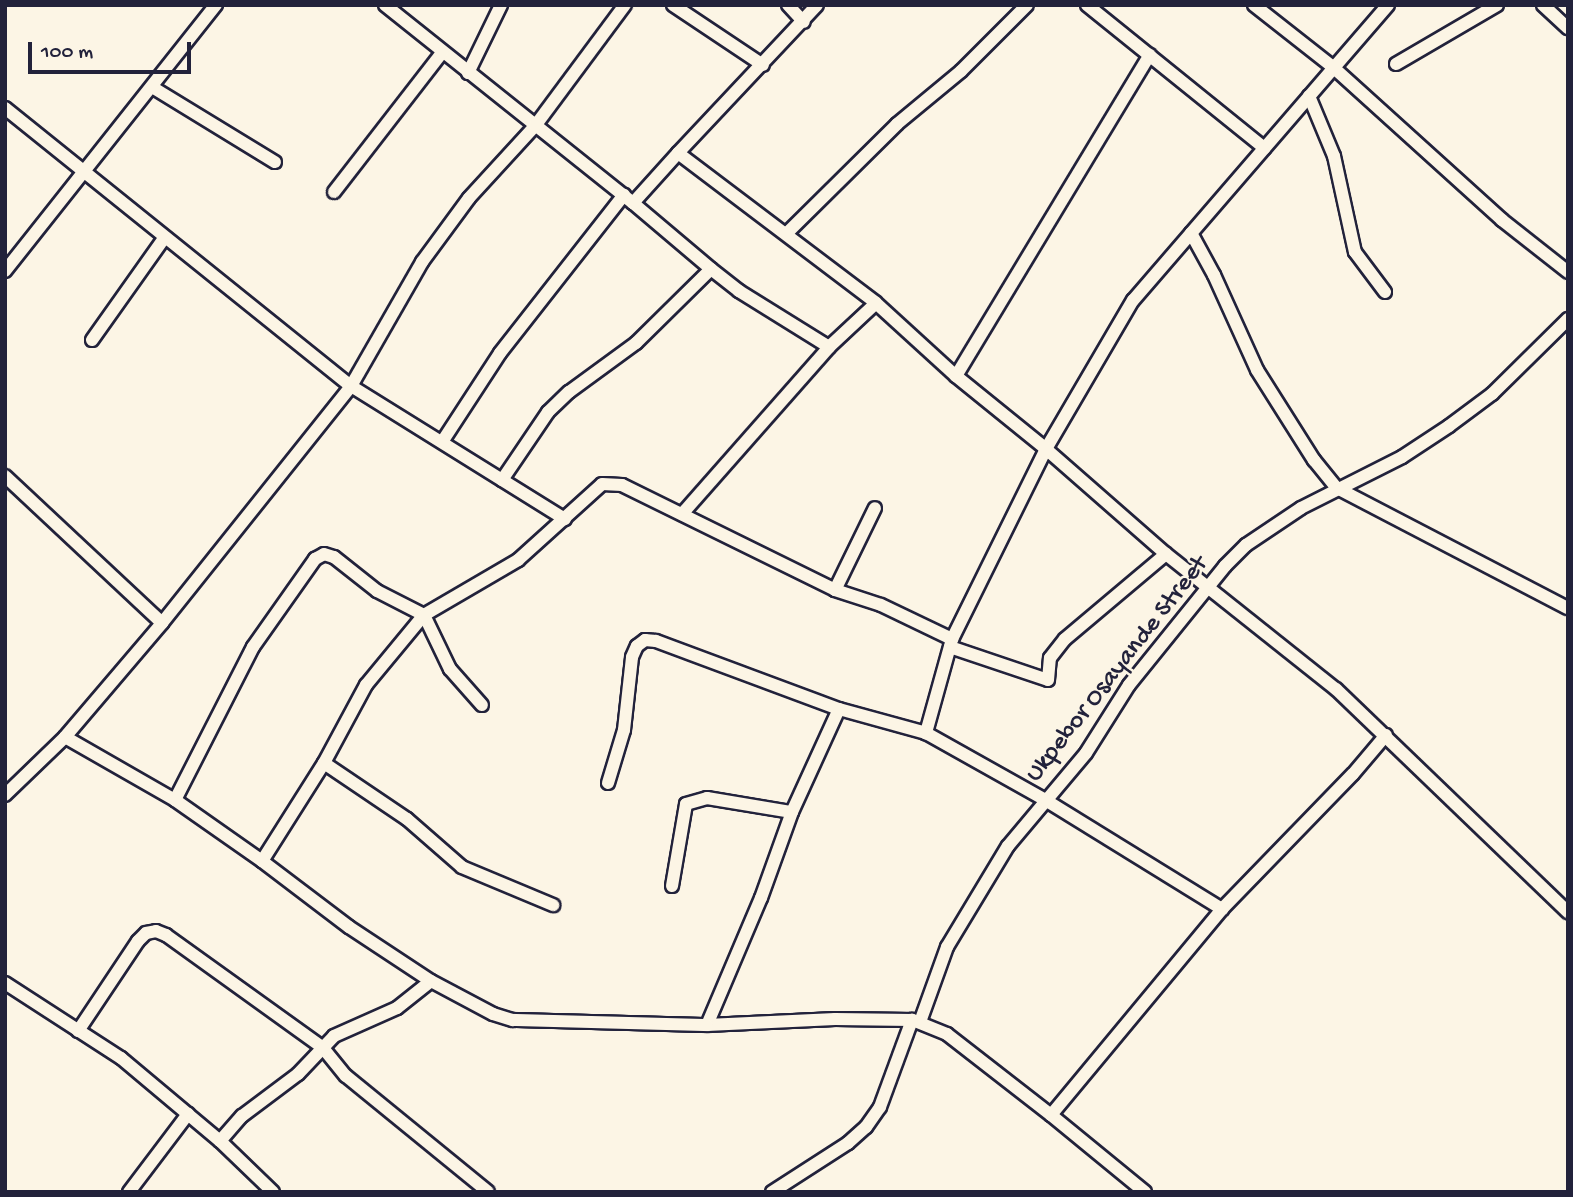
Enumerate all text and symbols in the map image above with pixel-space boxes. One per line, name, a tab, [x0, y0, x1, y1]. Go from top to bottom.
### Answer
scale bar	[32, 28, 194, 72]
text: 100 m	[41, 41, 93, 66]
street label: Ukpebor Osayande Street	[1020, 551, 1216, 789]

